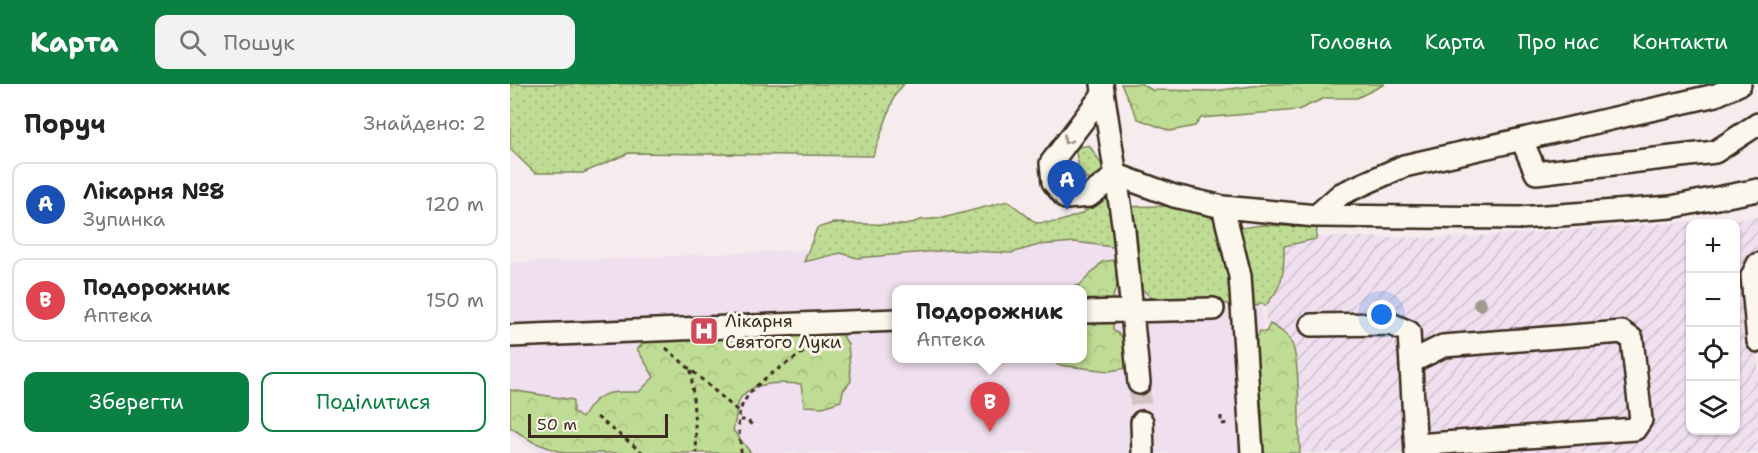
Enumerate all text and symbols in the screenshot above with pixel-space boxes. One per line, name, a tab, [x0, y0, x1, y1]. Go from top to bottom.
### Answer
search box	[155, 15, 575, 69]
text: Карта	[30, 23, 119, 61]
icon: search	[176, 26, 209, 59]
text: Пошук	[224, 28, 295, 57]
text: Головна	[1310, 28, 1392, 56]
text: Карта	[1425, 28, 1485, 56]
text: Про нас	[1518, 28, 1599, 56]
text: Контакти	[1632, 28, 1728, 56]
text: Поруч	[24, 106, 106, 141]
text: Знайдено: 2	[363, 110, 486, 136]
one-way arrow	[1063, 133, 1074, 144]
pin: A	[1048, 160, 1086, 210]
text: Лікарня №8	[83, 177, 225, 206]
text: A	[38, 191, 53, 217]
text: 120 m	[425, 191, 484, 217]
text: Зупинка	[83, 206, 165, 232]
map controls	[1686, 219, 1740, 435]
button: +	[1686, 219, 1740, 273]
text: Подорожник	[83, 273, 230, 302]
button: −	[1686, 273, 1740, 327]
popup	[892, 285, 1087, 363]
text: B	[39, 287, 52, 313]
text: 150 m	[426, 287, 484, 313]
text: Подорожник	[916, 297, 1063, 326]
your location	[1367, 300, 1396, 329]
text: Аптека	[83, 302, 152, 328]
place label: Лікарня Святого Луки	[725, 309, 842, 354]
hospital icon: Лікарня Святого Луки	[688, 315, 720, 347]
text: Аптека	[916, 326, 985, 352]
button: locate	[1686, 327, 1740, 381]
button: Зберегти	[24, 372, 249, 432]
button: Поділитися	[261, 372, 486, 432]
button: layers	[1686, 381, 1740, 435]
pin: B	[970, 382, 1010, 432]
scale bar	[528, 411, 668, 438]
text: 50 m	[537, 414, 577, 435]

